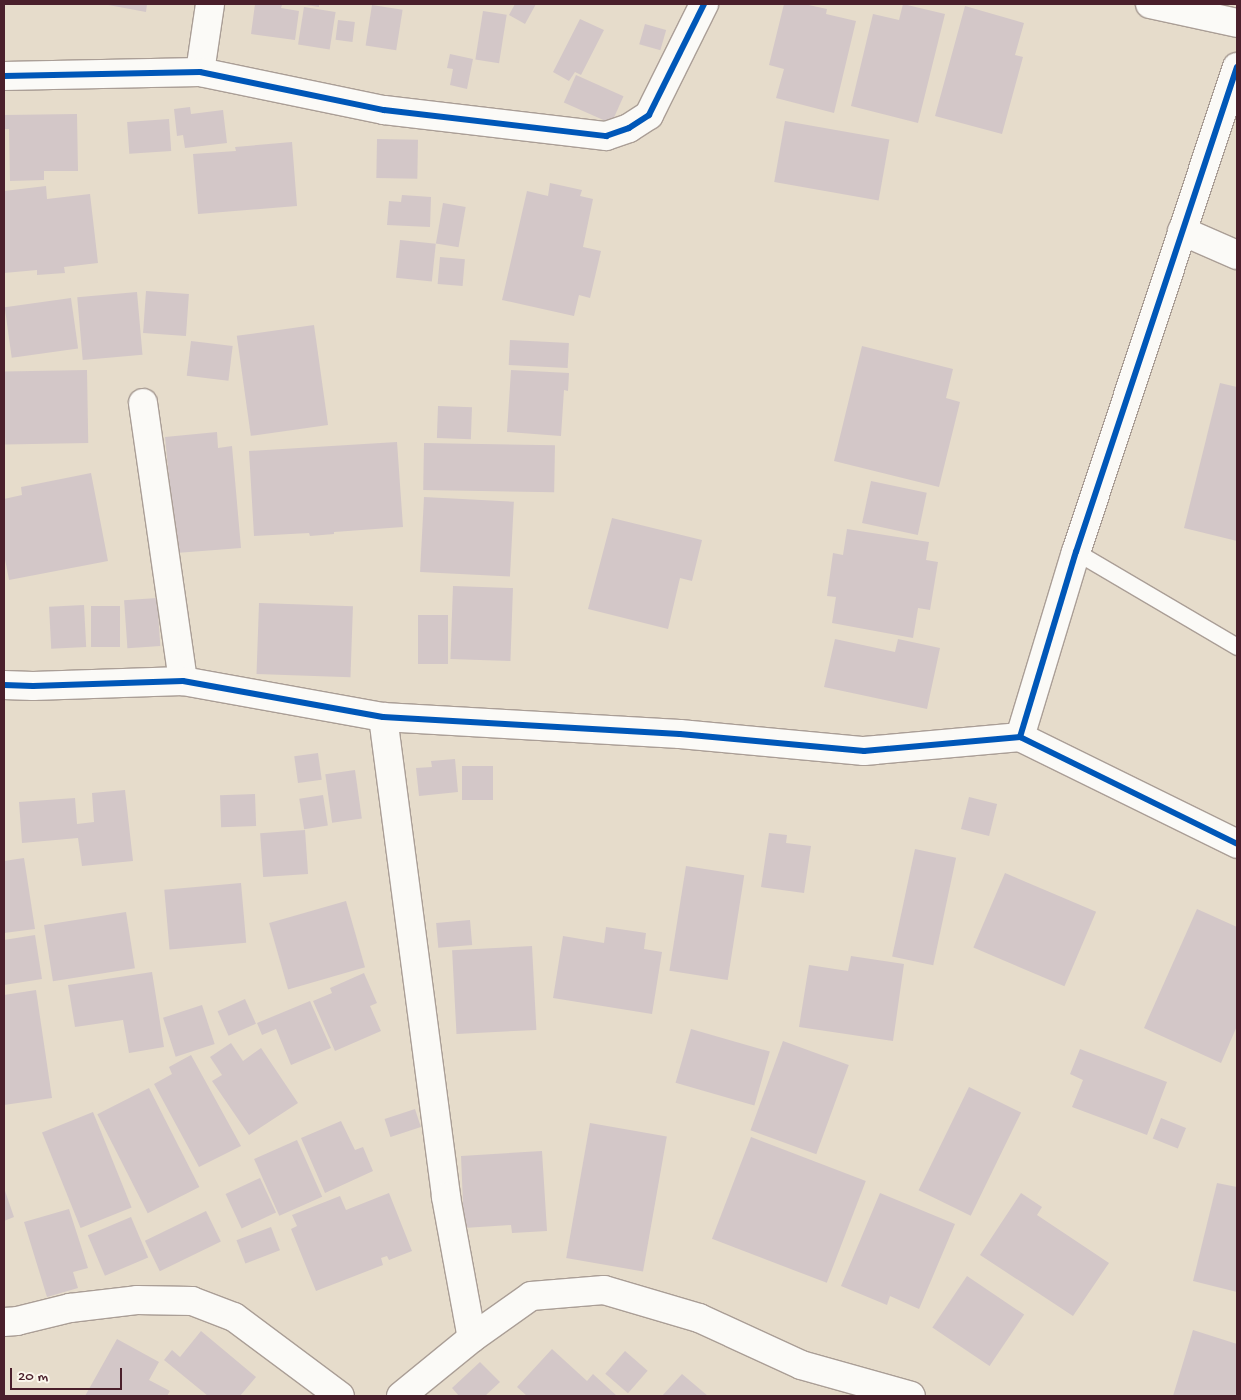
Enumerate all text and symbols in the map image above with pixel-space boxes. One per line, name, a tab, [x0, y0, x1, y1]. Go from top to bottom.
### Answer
scale bar	[12, 1358, 125, 1390]
text: 20 m	[18, 1368, 48, 1386]

